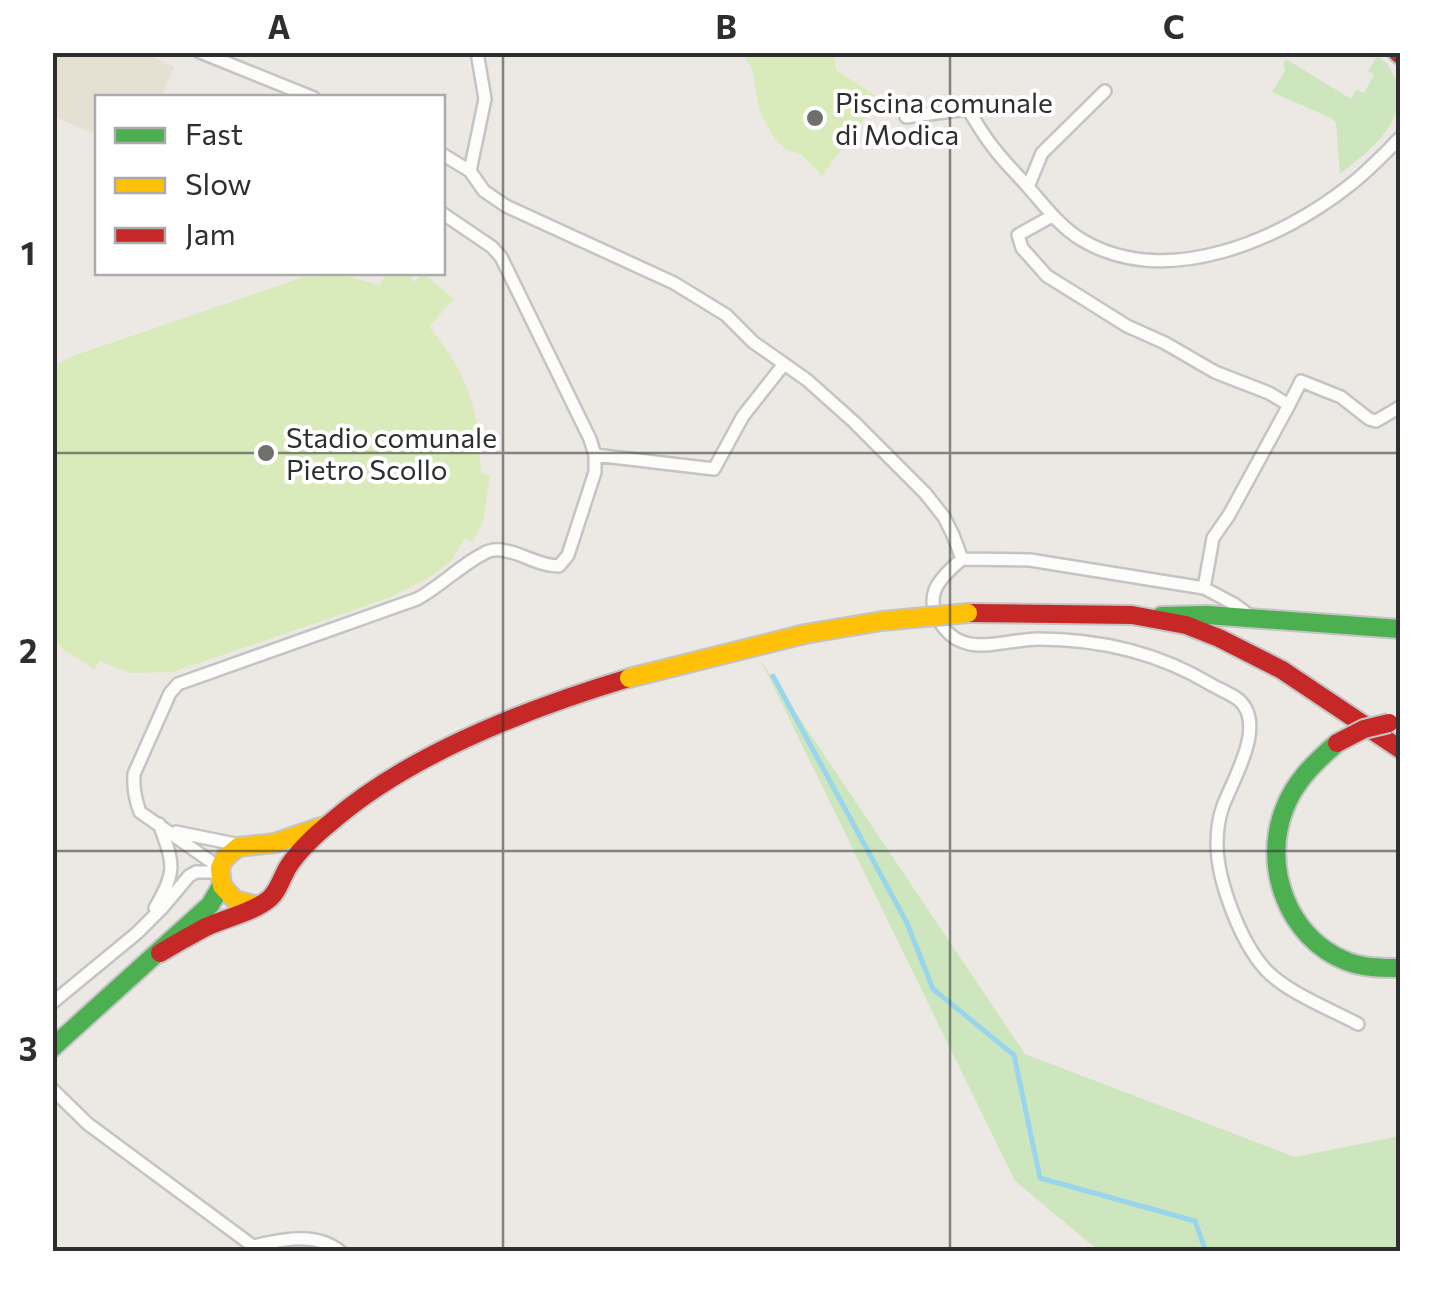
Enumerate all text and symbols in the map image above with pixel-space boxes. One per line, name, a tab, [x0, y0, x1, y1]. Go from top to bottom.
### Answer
text: A	[268, 6, 291, 46]
text: B	[715, 6, 737, 46]
text: C	[1163, 6, 1185, 46]
place label: Piscina comunale di Modica	[835, 85, 1053, 151]
legend	[95, 95, 445, 275]
marker: Piscina comunale di Modica	[804, 107, 826, 129]
text: Fast	[185, 114, 243, 151]
text: Slow	[185, 164, 252, 201]
text: Jam	[185, 214, 236, 251]
text: 1	[21, 232, 35, 272]
place label: Stadio comunale Pietro Scollo	[286, 420, 497, 486]
marker: Stadio comunale Pietro Scollo	[255, 442, 277, 464]
text: 2	[19, 630, 37, 670]
text: 3	[19, 1028, 37, 1068]

